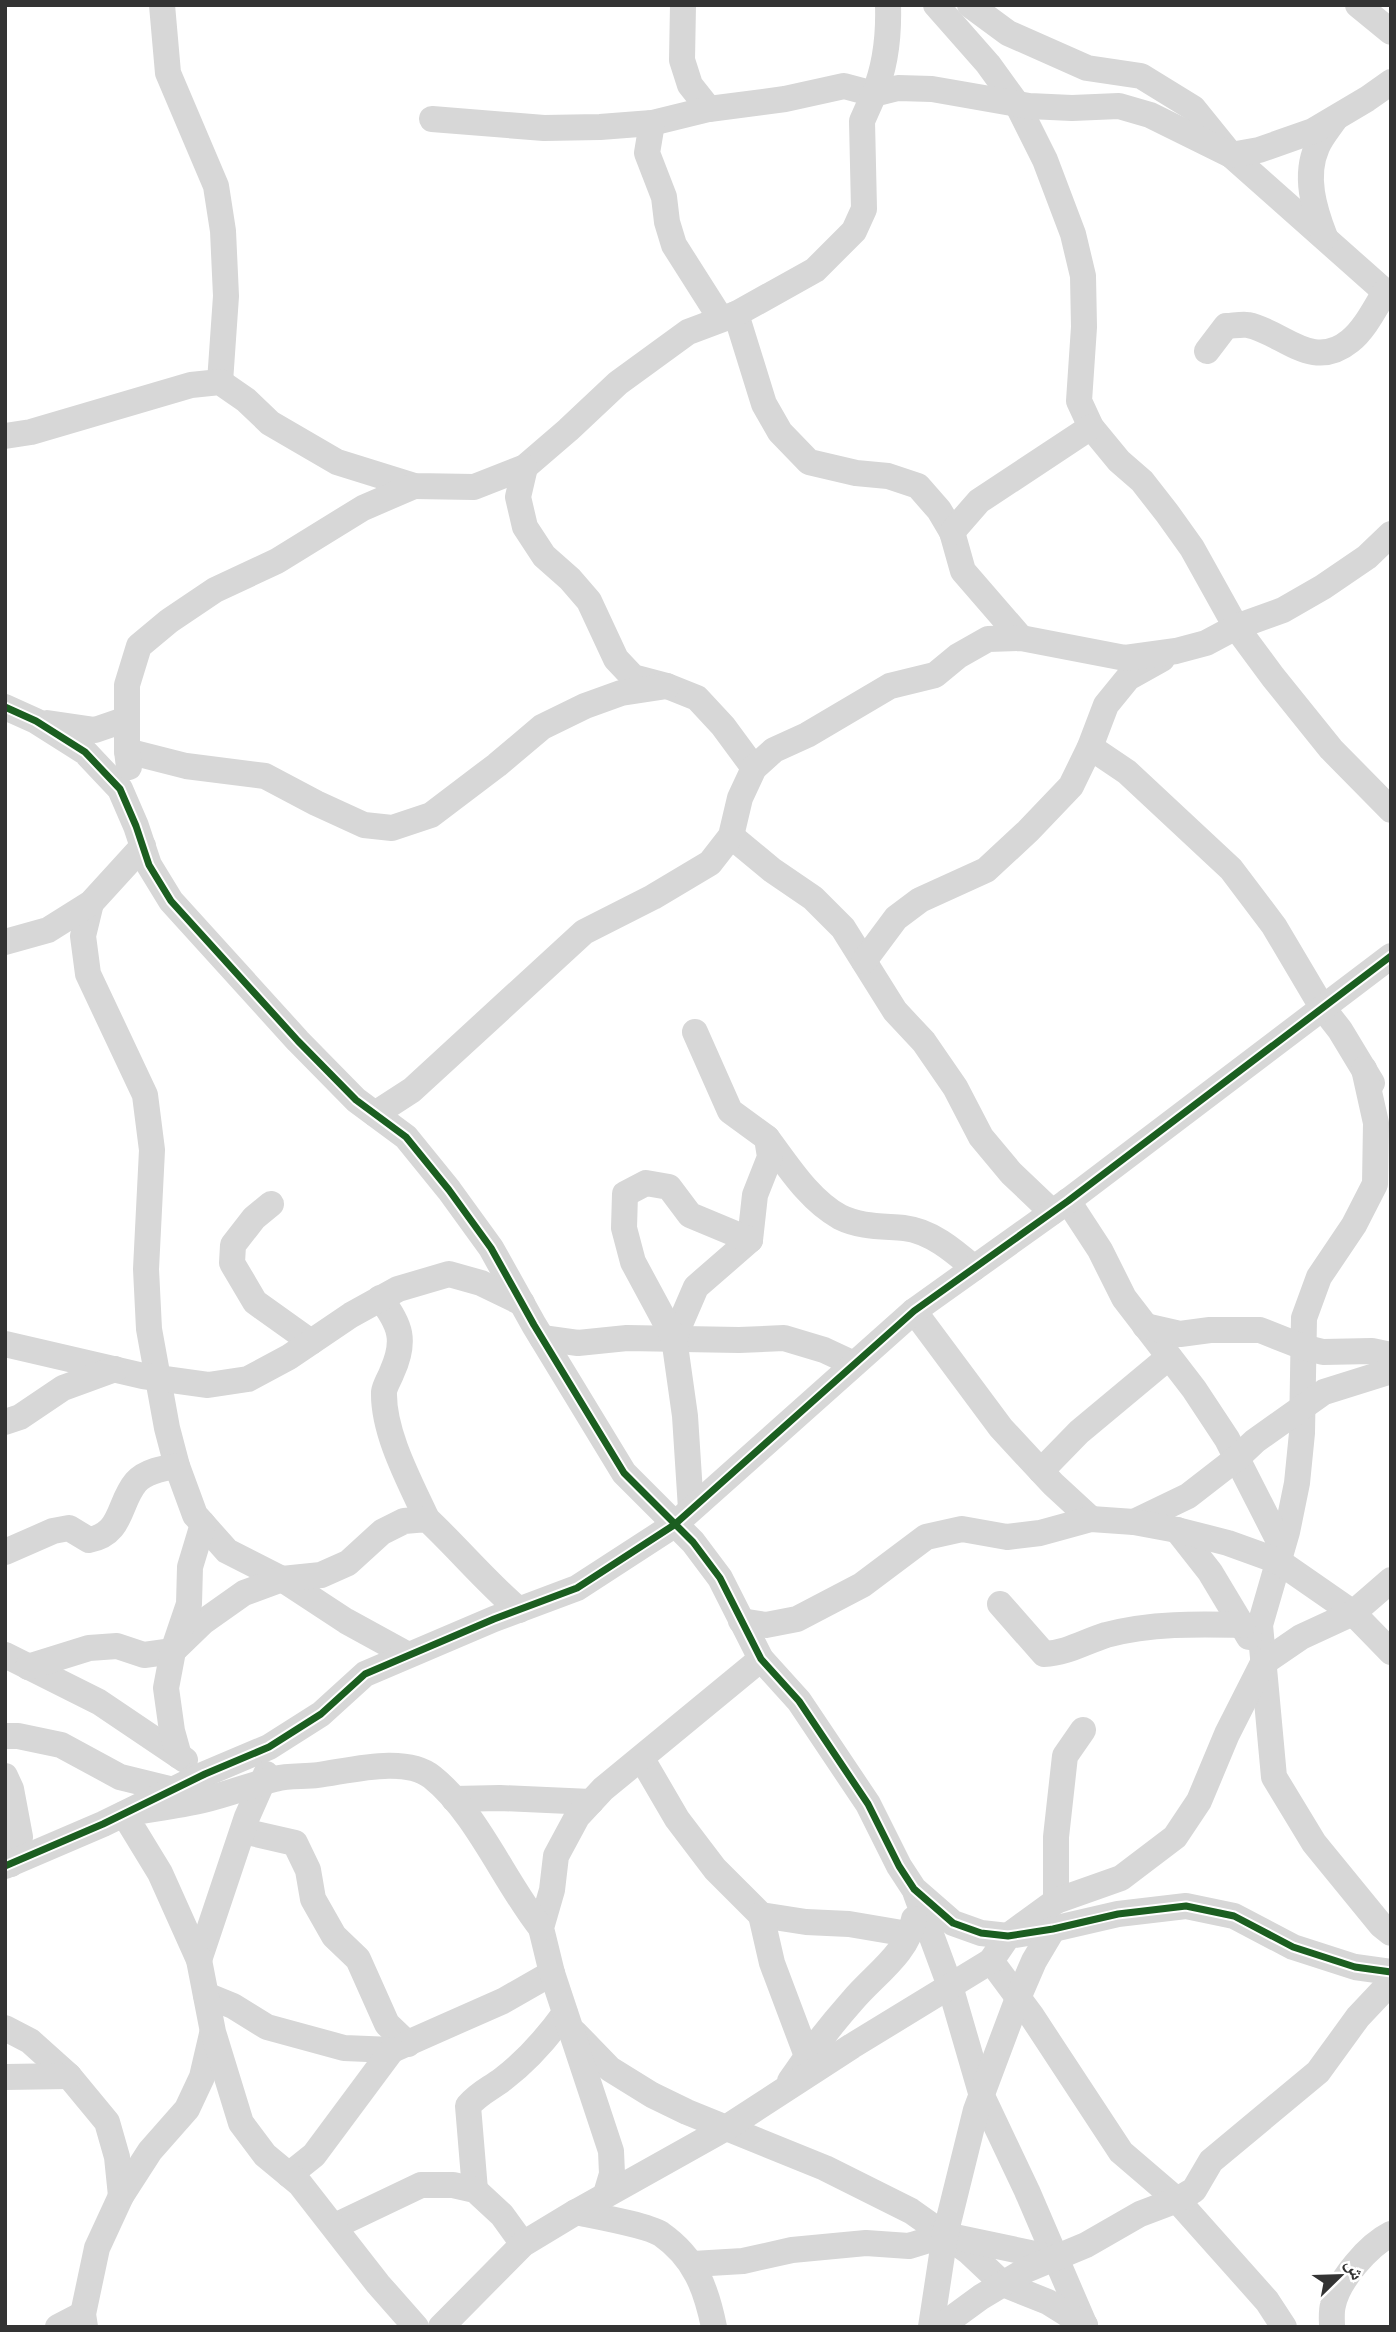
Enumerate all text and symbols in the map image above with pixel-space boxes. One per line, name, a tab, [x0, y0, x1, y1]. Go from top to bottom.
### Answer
north arrow	[1305, 2241, 1375, 2311]
text: ش	[1341, 2256, 1370, 2283]

